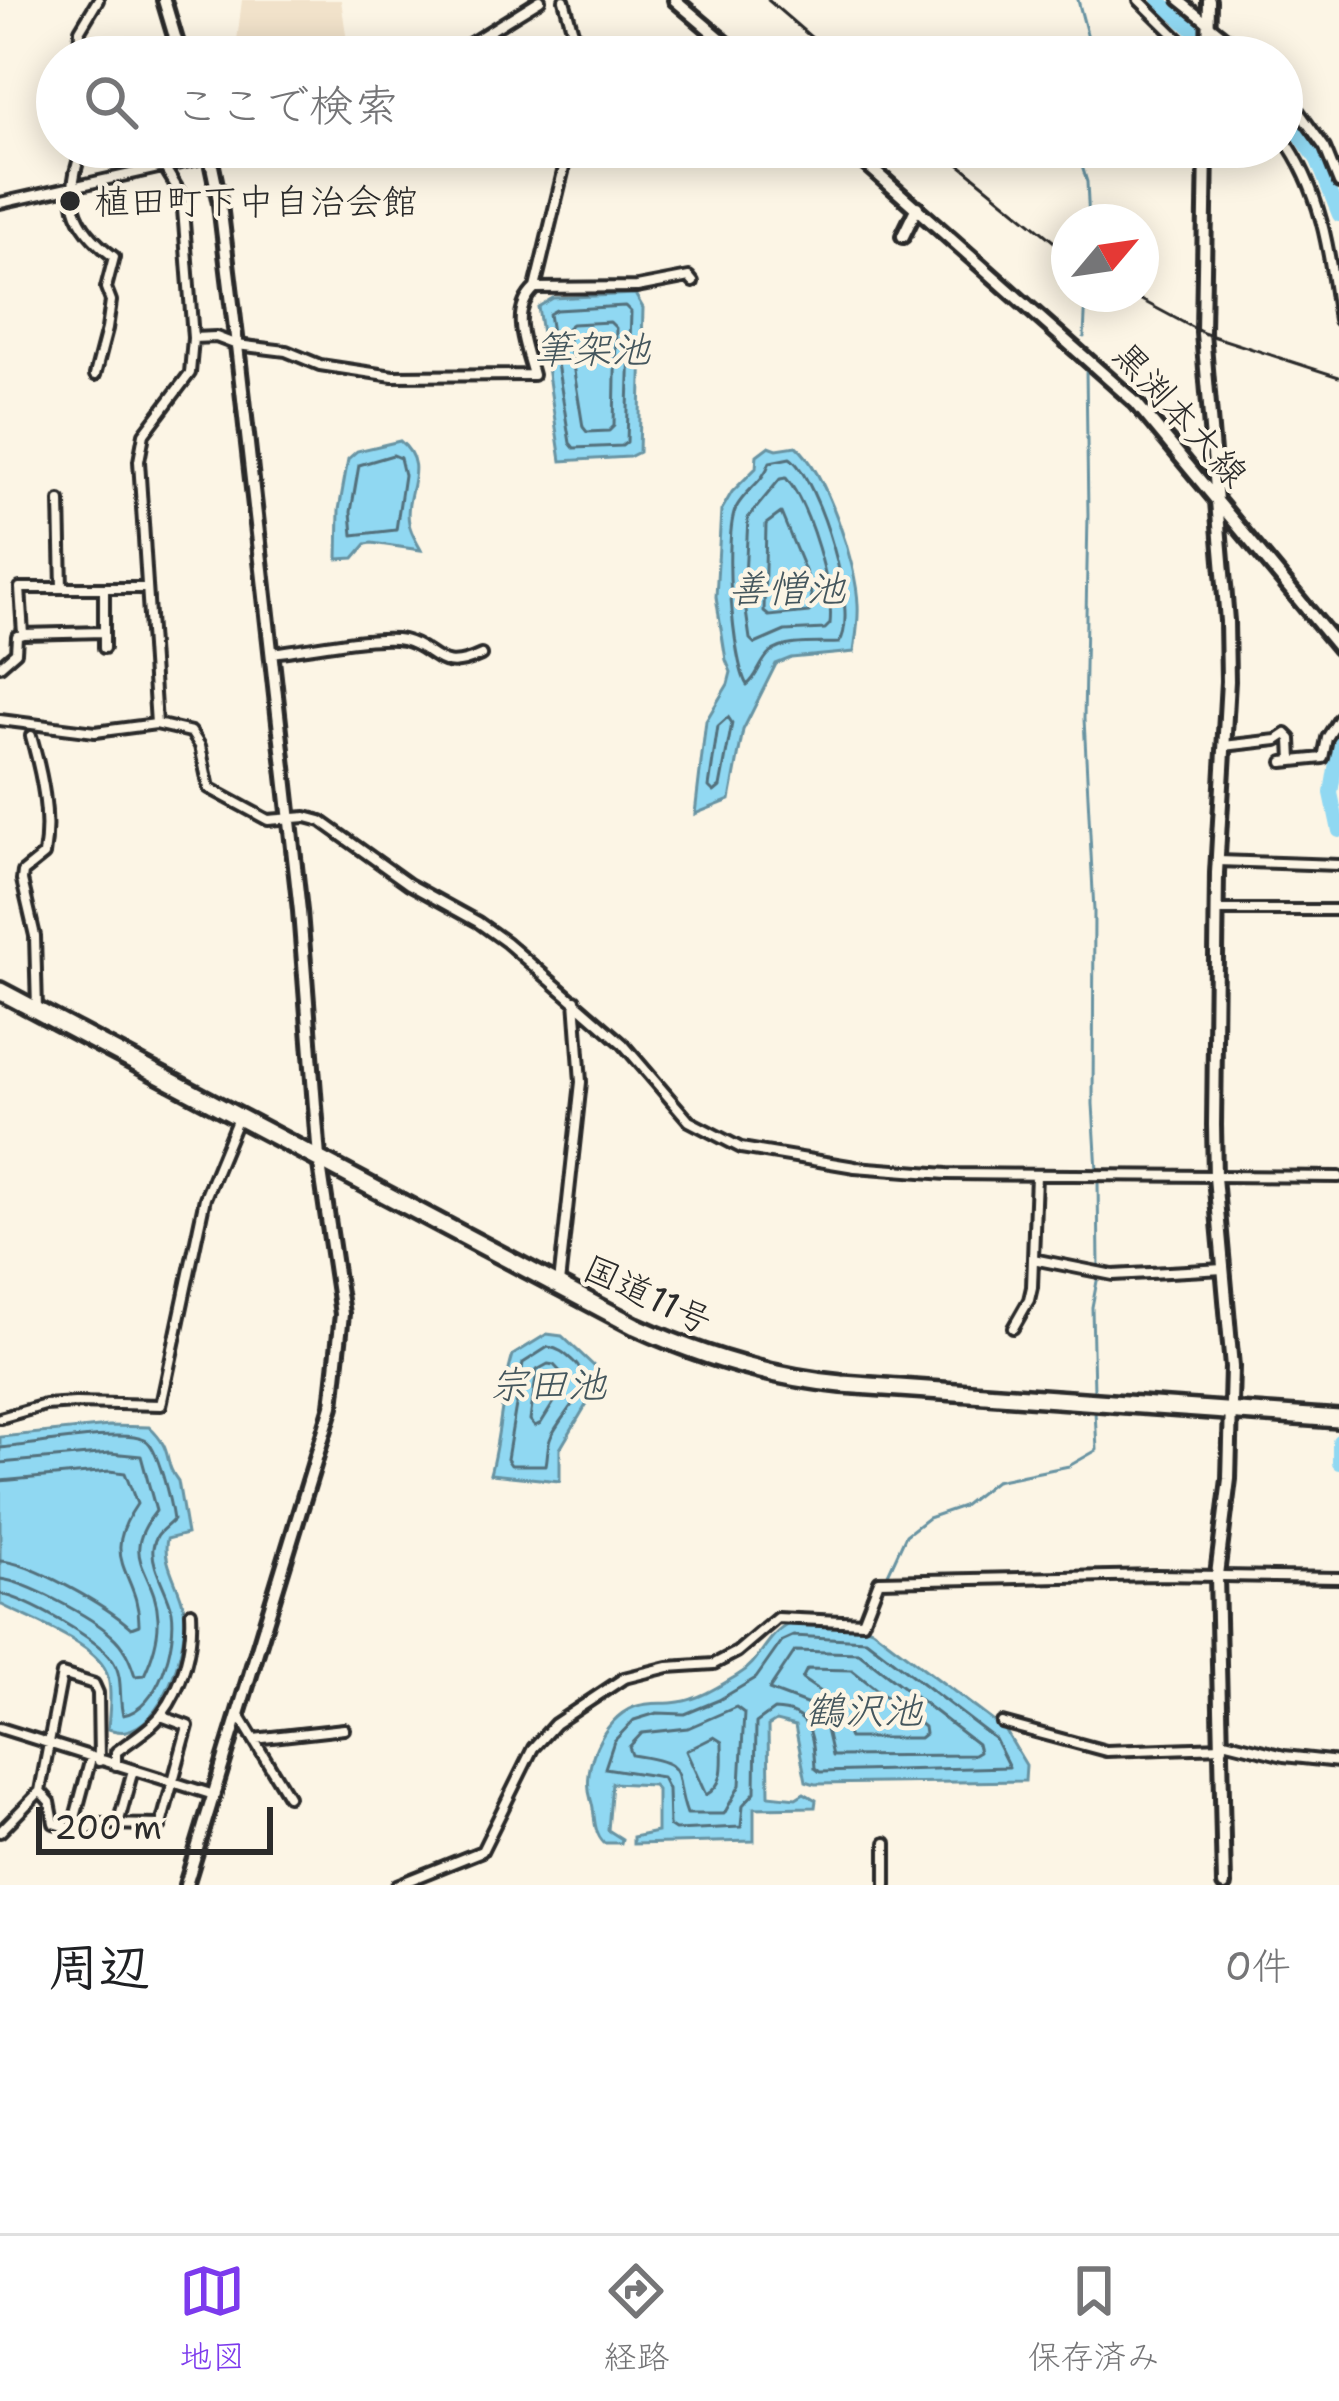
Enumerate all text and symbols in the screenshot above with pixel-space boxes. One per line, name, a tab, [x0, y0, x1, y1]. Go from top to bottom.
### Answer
search box	[36, 36, 1303, 168]
icon: search	[78, 69, 144, 135]
text: ここで検索	[174, 75, 399, 135]
place label: 植田町下中自治会館	[94, 177, 418, 226]
marker: 植田町下中自治会館	[57, 188, 83, 214]
north arrow	[1051, 204, 1159, 312]
water label: 筆架池	[533, 323, 651, 375]
street label: 黒渕本大線	[1102, 331, 1259, 498]
water label: 善憎池	[728, 562, 846, 614]
street label: 国道11号	[575, 1243, 720, 1346]
water label: 宗田池	[489, 1358, 607, 1410]
water label: 鶴沢池	[805, 1684, 923, 1736]
scale bar	[36, 1801, 273, 1854]
text: 200 m	[54, 1805, 162, 1850]
text: 周辺	[48, 1933, 150, 2001]
text: 0件	[1225, 1940, 1291, 1992]
tab: 地図	[179, 2258, 245, 2379]
tab: 経路	[603, 2258, 669, 2379]
tab: 保存済み	[1028, 2258, 1160, 2379]

